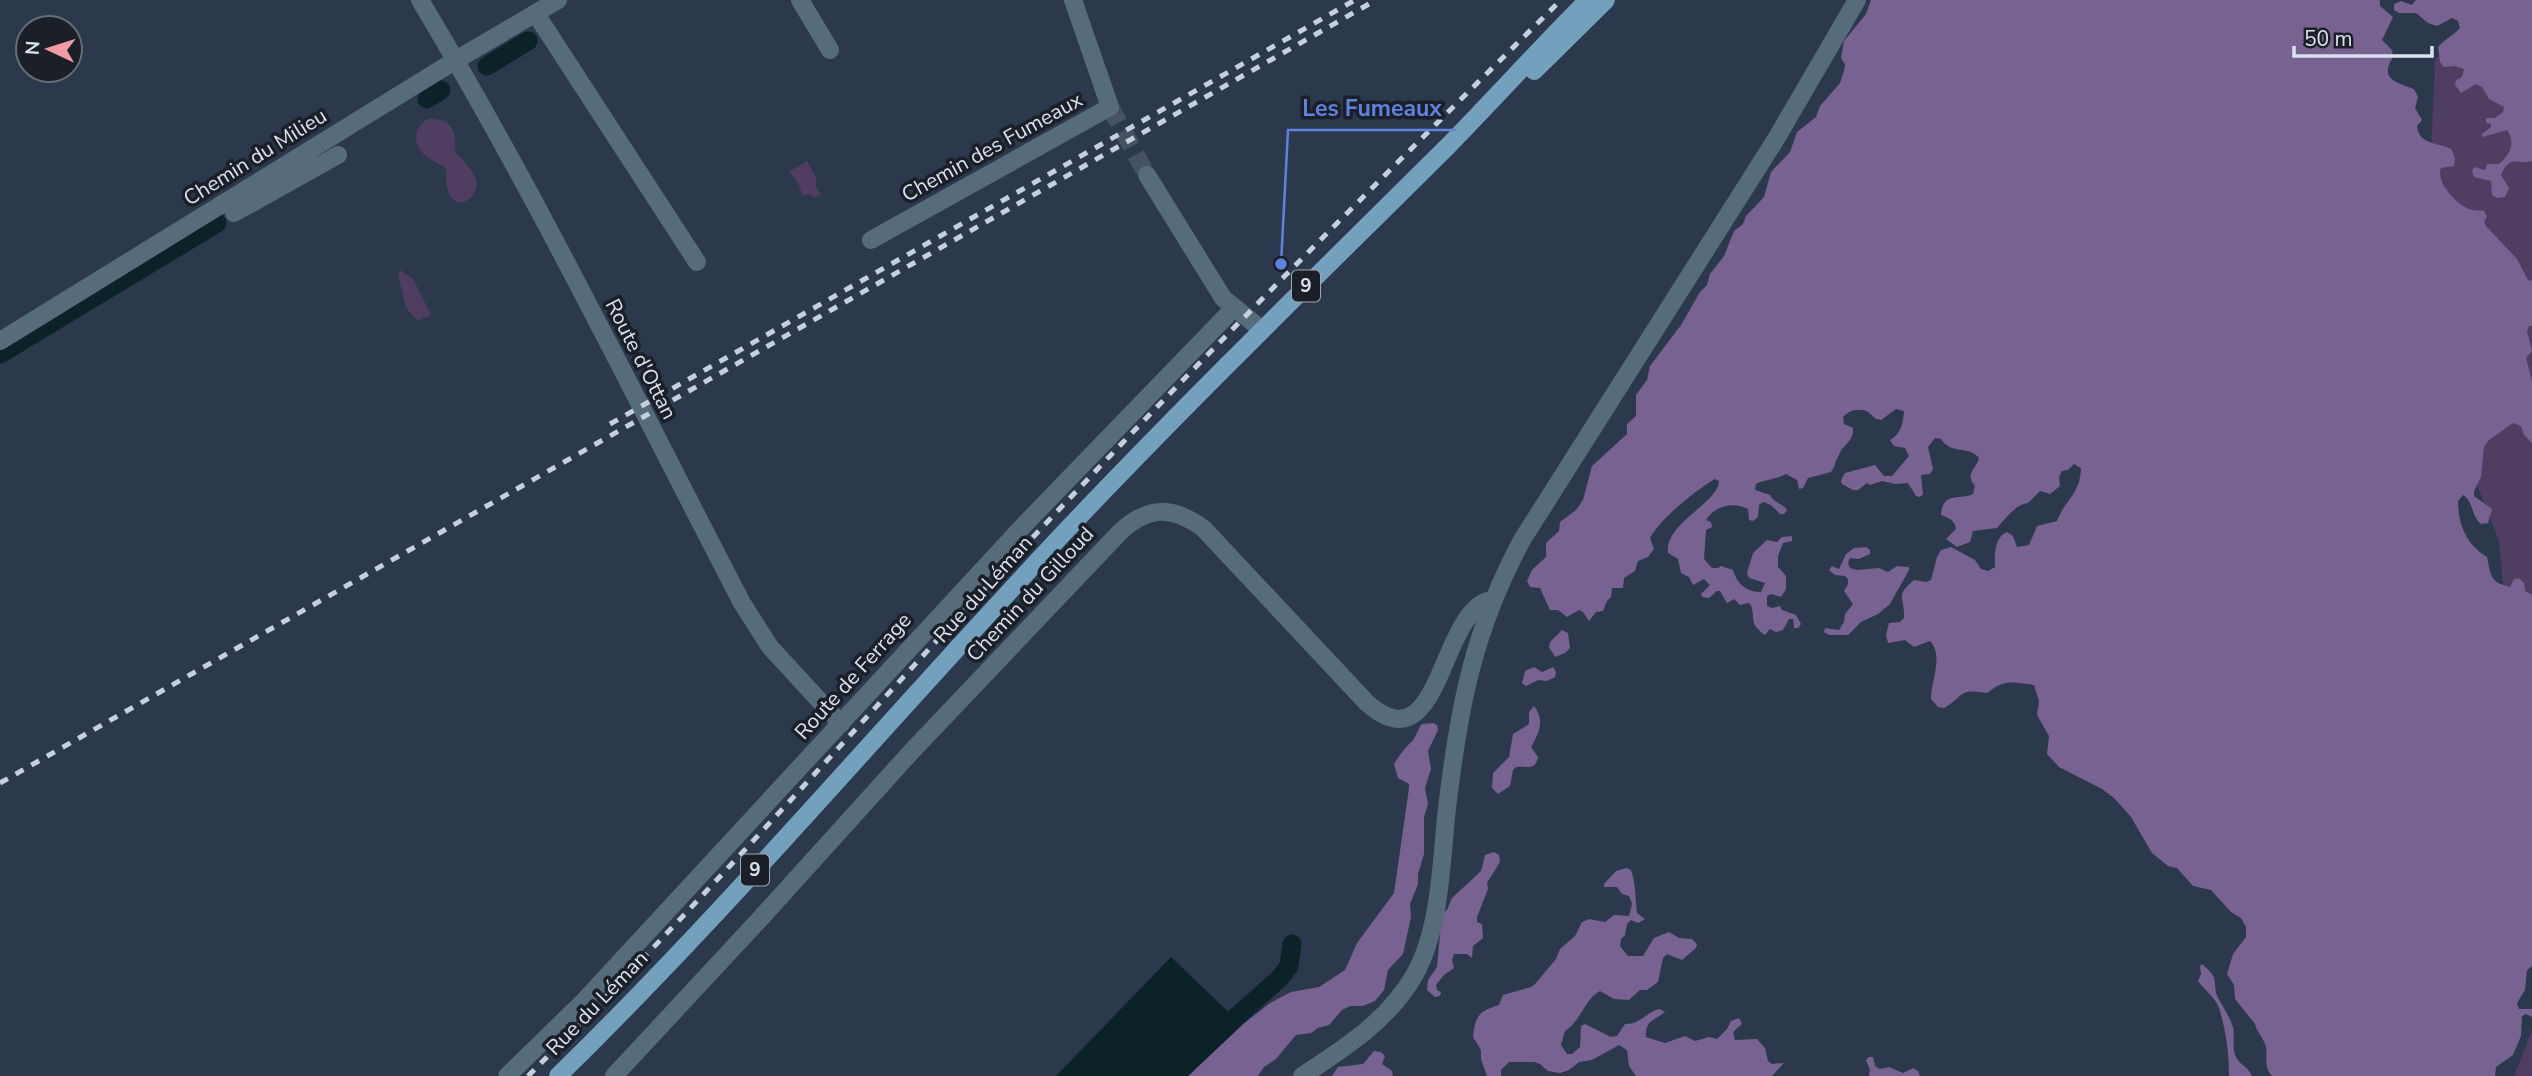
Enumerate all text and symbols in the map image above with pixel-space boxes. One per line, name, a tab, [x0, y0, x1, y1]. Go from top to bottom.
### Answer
north arrow	[14, 14, 84, 84]
scale bar	[2294, 14, 2432, 58]
text: 50 m	[2304, 25, 2353, 53]
text: N	[20, 40, 47, 56]
street label: Chemin des Fumeaux	[897, 86, 1087, 208]
callout: Les Fumeaux	[1288, 86, 1456, 130]
text: Les Fumeaux	[1302, 93, 1442, 124]
street label: Chemin du Milieu	[178, 102, 332, 212]
road number: 9	[1292, 270, 1320, 302]
street label: Route d'Ottan	[599, 294, 683, 424]
street label: Chemin du Gilloud	[960, 520, 1100, 668]
street label: Rue du Léman	[927, 529, 1039, 649]
street label: Route de Ferrage	[788, 607, 918, 745]
road number: 9	[741, 855, 769, 886]
street label: Rue du Léman	[540, 945, 654, 1061]

